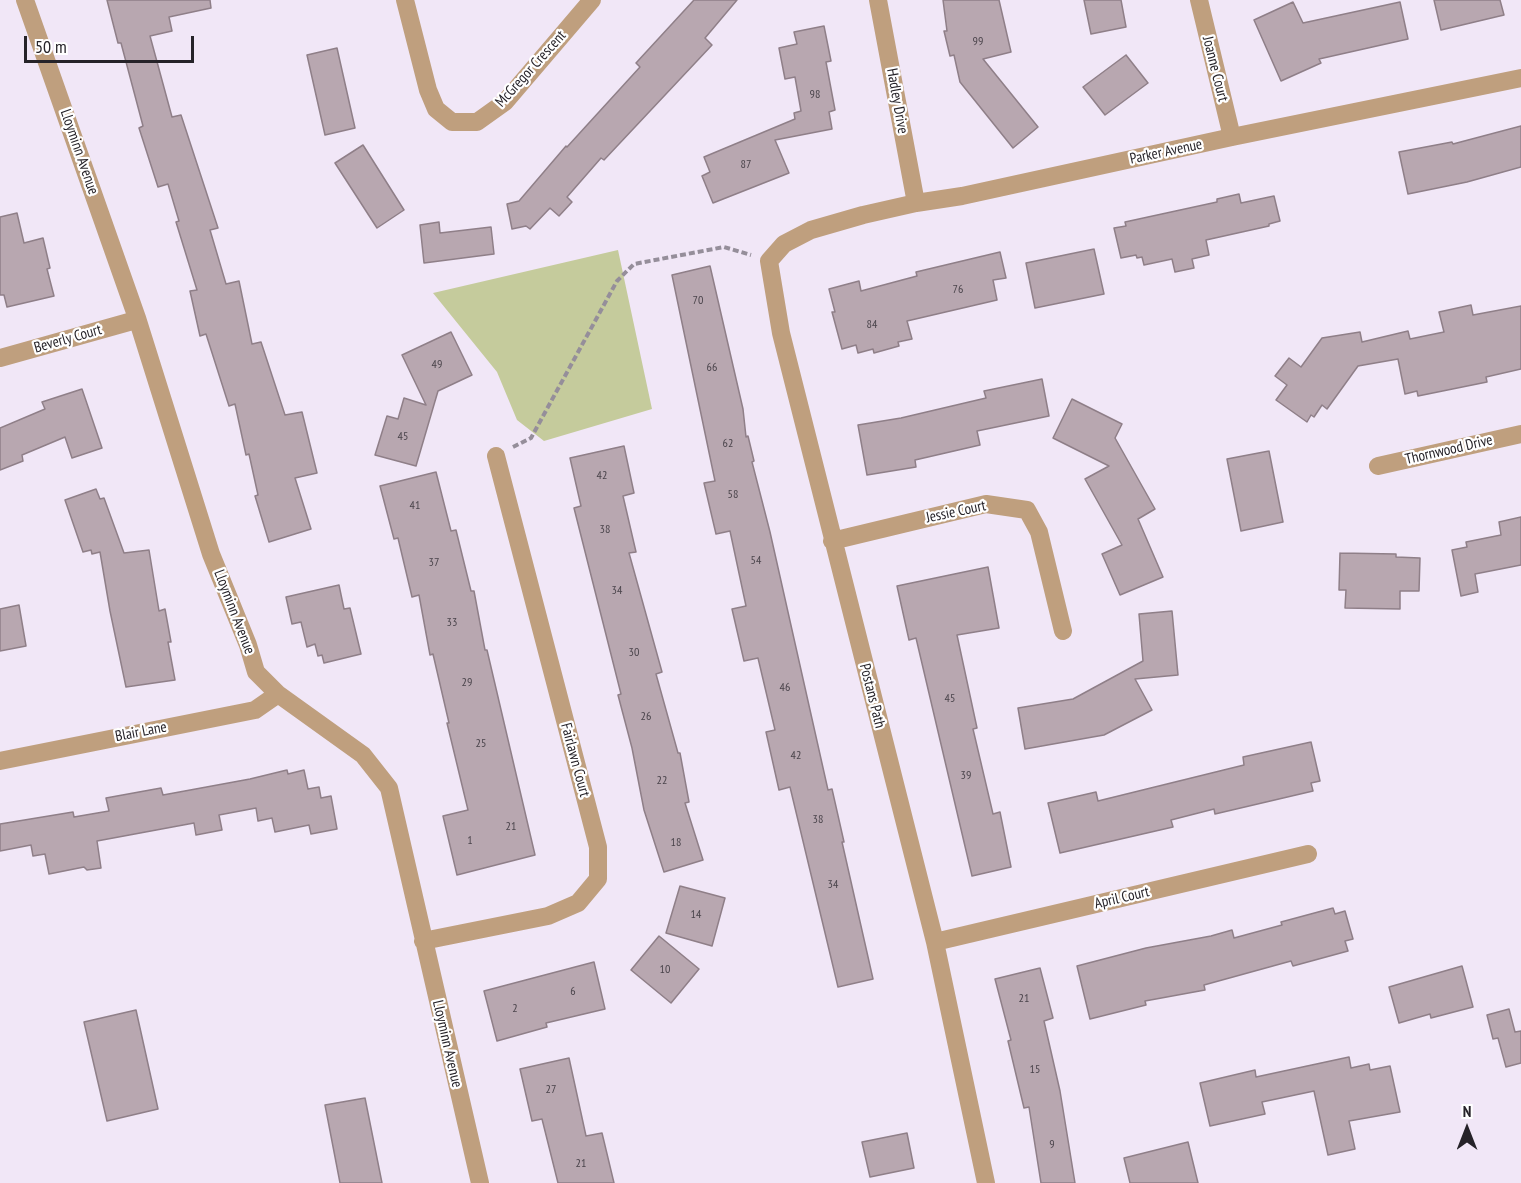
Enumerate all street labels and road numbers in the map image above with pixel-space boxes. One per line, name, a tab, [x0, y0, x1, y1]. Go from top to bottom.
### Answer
street label: McGregor Crescent	[492, 27, 570, 111]
street label: Joanne Court	[1198, 34, 1232, 104]
street label: Hadley Drive	[882, 67, 912, 135]
street label: Lloyminn Avenue	[56, 107, 102, 197]
street label: Parker Avenue	[1128, 136, 1204, 168]
street label: Beverly Court	[32, 321, 104, 357]
street label: Thornwood Drive	[1404, 431, 1494, 469]
street label: Jessie Court	[924, 497, 988, 527]
street label: Lloyminn Avenue	[210, 567, 258, 657]
street label: Postans Path	[855, 662, 889, 730]
street label: Blair Lane	[114, 718, 168, 746]
street label: Fairlawn Court	[557, 721, 593, 799]
street label: April Court	[1093, 883, 1151, 913]
street label: Lloyminn Avenue	[428, 999, 466, 1089]

